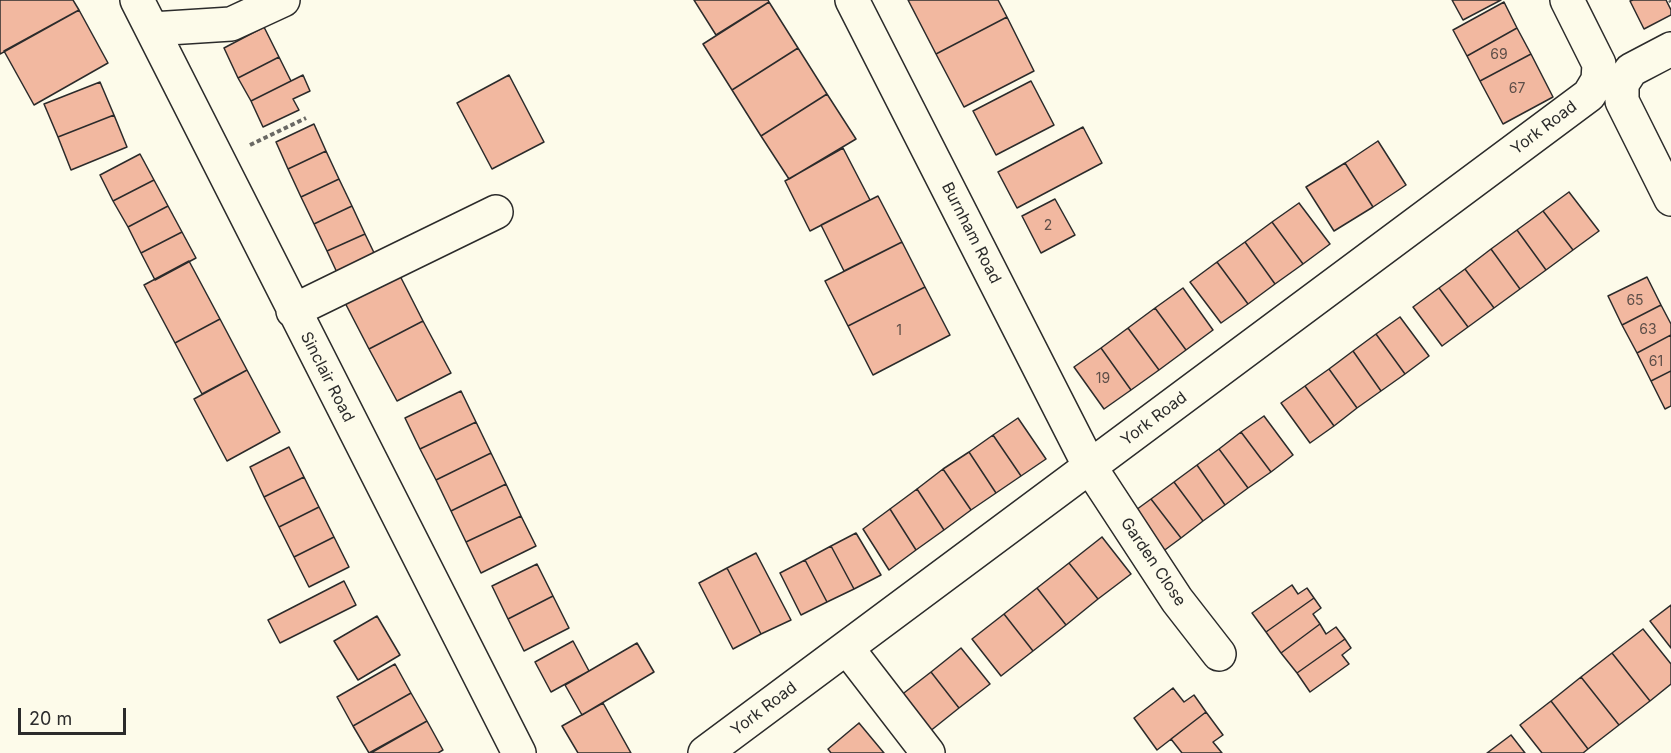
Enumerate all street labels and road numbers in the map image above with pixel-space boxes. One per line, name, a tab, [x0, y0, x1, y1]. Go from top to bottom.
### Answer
street label: York Road	[1507, 97, 1581, 159]
street label: Burnham Road	[937, 179, 1005, 287]
street label: Sinclair Road	[296, 329, 358, 425]
street label: York Road	[1117, 388, 1191, 450]
street label: Garden Close	[1116, 514, 1190, 610]
street label: York Road	[727, 678, 801, 740]

